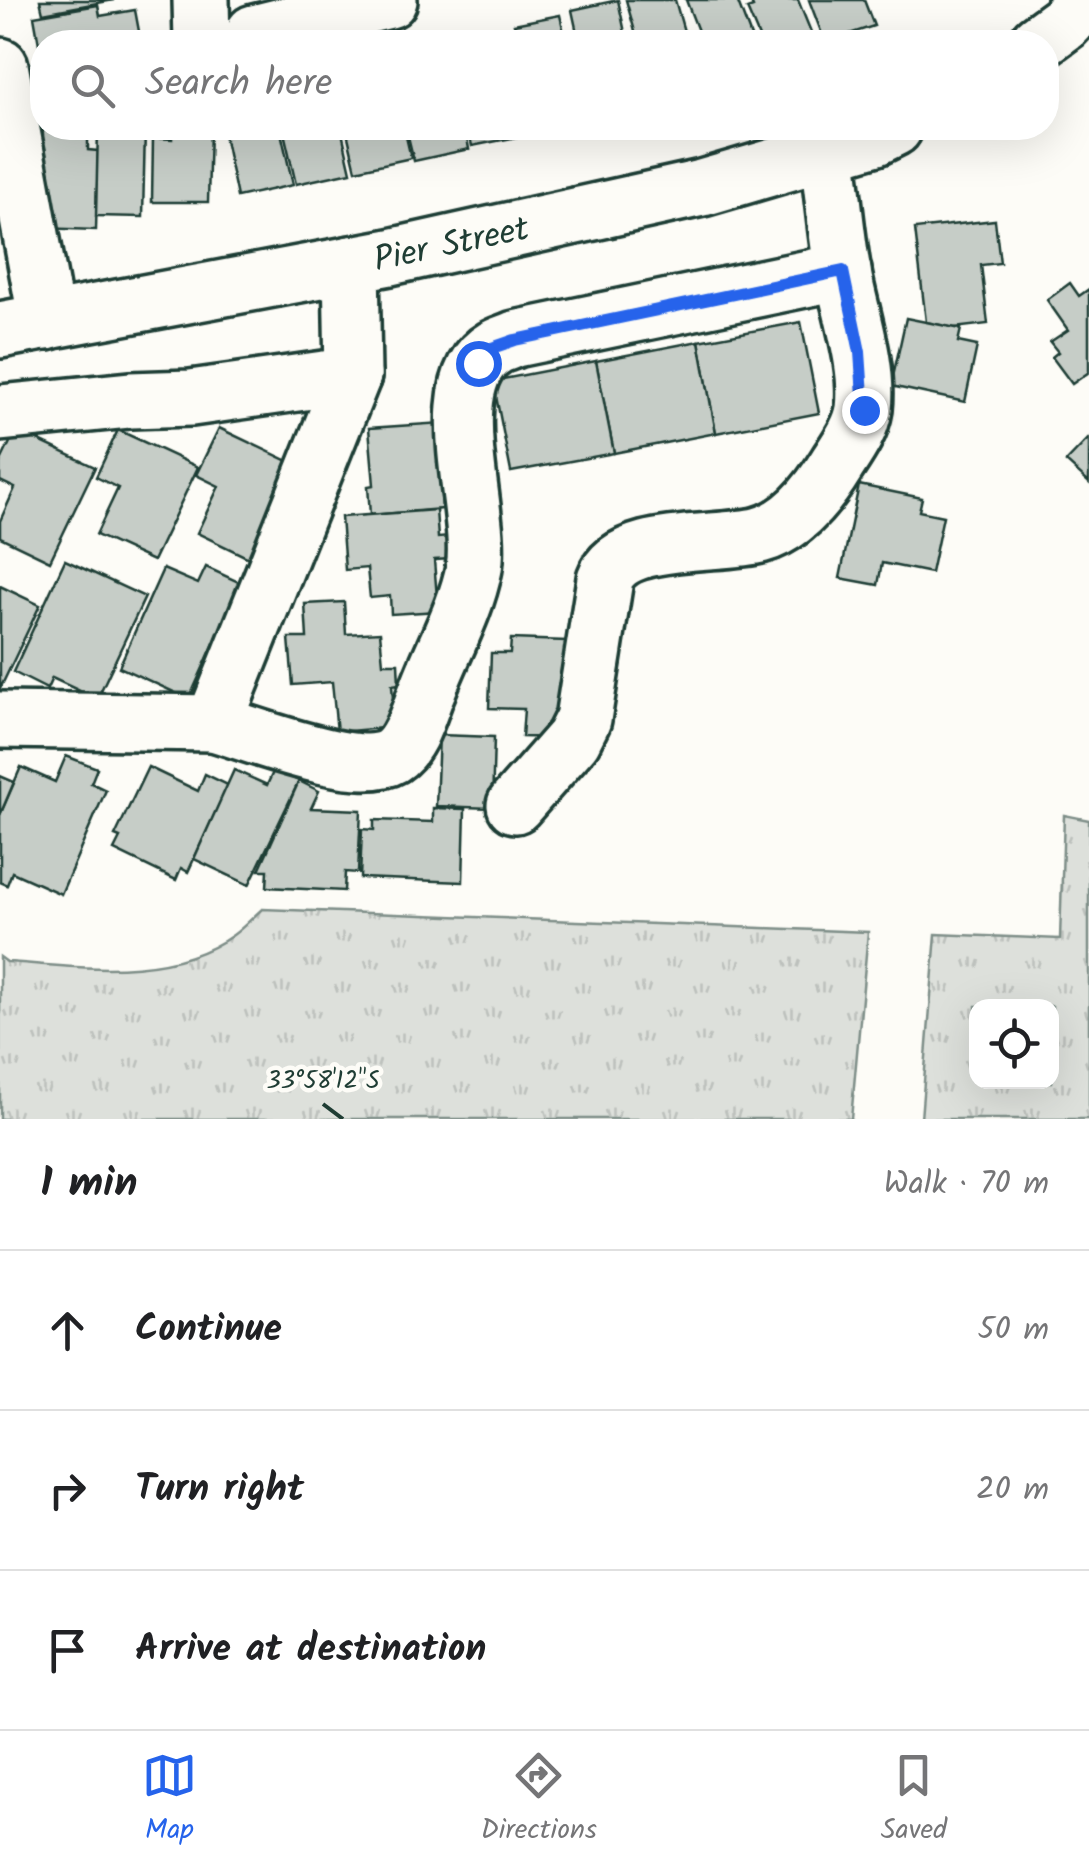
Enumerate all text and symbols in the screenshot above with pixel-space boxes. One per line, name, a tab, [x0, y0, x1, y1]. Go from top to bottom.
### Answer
search box	[30, 30, 1059, 140]
text: Search here	[145, 55, 332, 115]
icon: search	[65, 58, 120, 113]
street label: Pier Street	[369, 202, 535, 290]
route start	[456, 341, 502, 387]
route end	[842, 388, 888, 434]
map controls	[969, 999, 1059, 1089]
button: locate	[969, 999, 1059, 1089]
text: 33°58'12"S	[266, 1061, 380, 1101]
text: 1 min	[40, 1151, 137, 1218]
text: Walk · 70 m	[884, 1159, 1049, 1210]
text: Continue	[135, 1300, 282, 1360]
icon: ahead	[40, 1303, 95, 1358]
text: 50 m	[978, 1305, 1049, 1356]
text: Turn right	[135, 1460, 304, 1520]
icon: right	[40, 1463, 95, 1518]
text: 20 m	[976, 1465, 1049, 1516]
text: Arrive at destination	[135, 1620, 486, 1680]
icon: arrive	[40, 1623, 95, 1678]
tab: Map	[142, 1748, 197, 1853]
tab: Directions	[481, 1748, 597, 1853]
tab: Saved	[881, 1748, 947, 1853]

